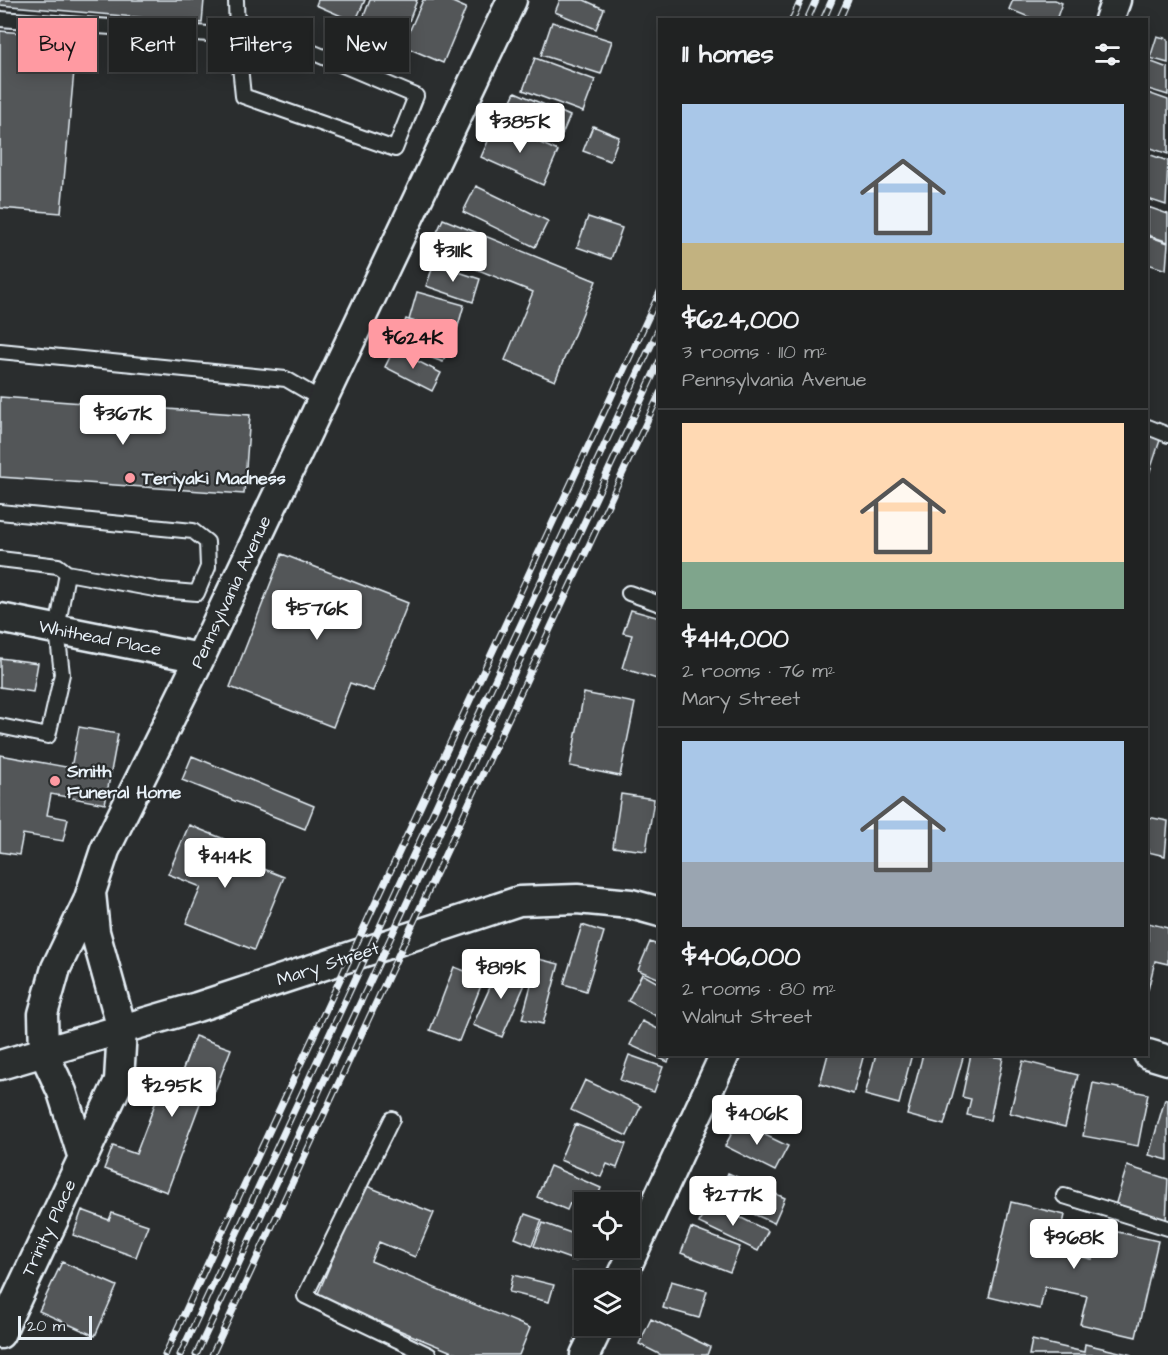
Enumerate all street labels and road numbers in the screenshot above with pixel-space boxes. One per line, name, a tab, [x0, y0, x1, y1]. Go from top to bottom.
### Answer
street label: Pennsylvania Avenue	[185, 511, 278, 673]
street label: Whithead Place	[36, 614, 164, 662]
street label: Mary Street	[273, 935, 384, 993]
street label: Trinity Place	[16, 1175, 83, 1281]

